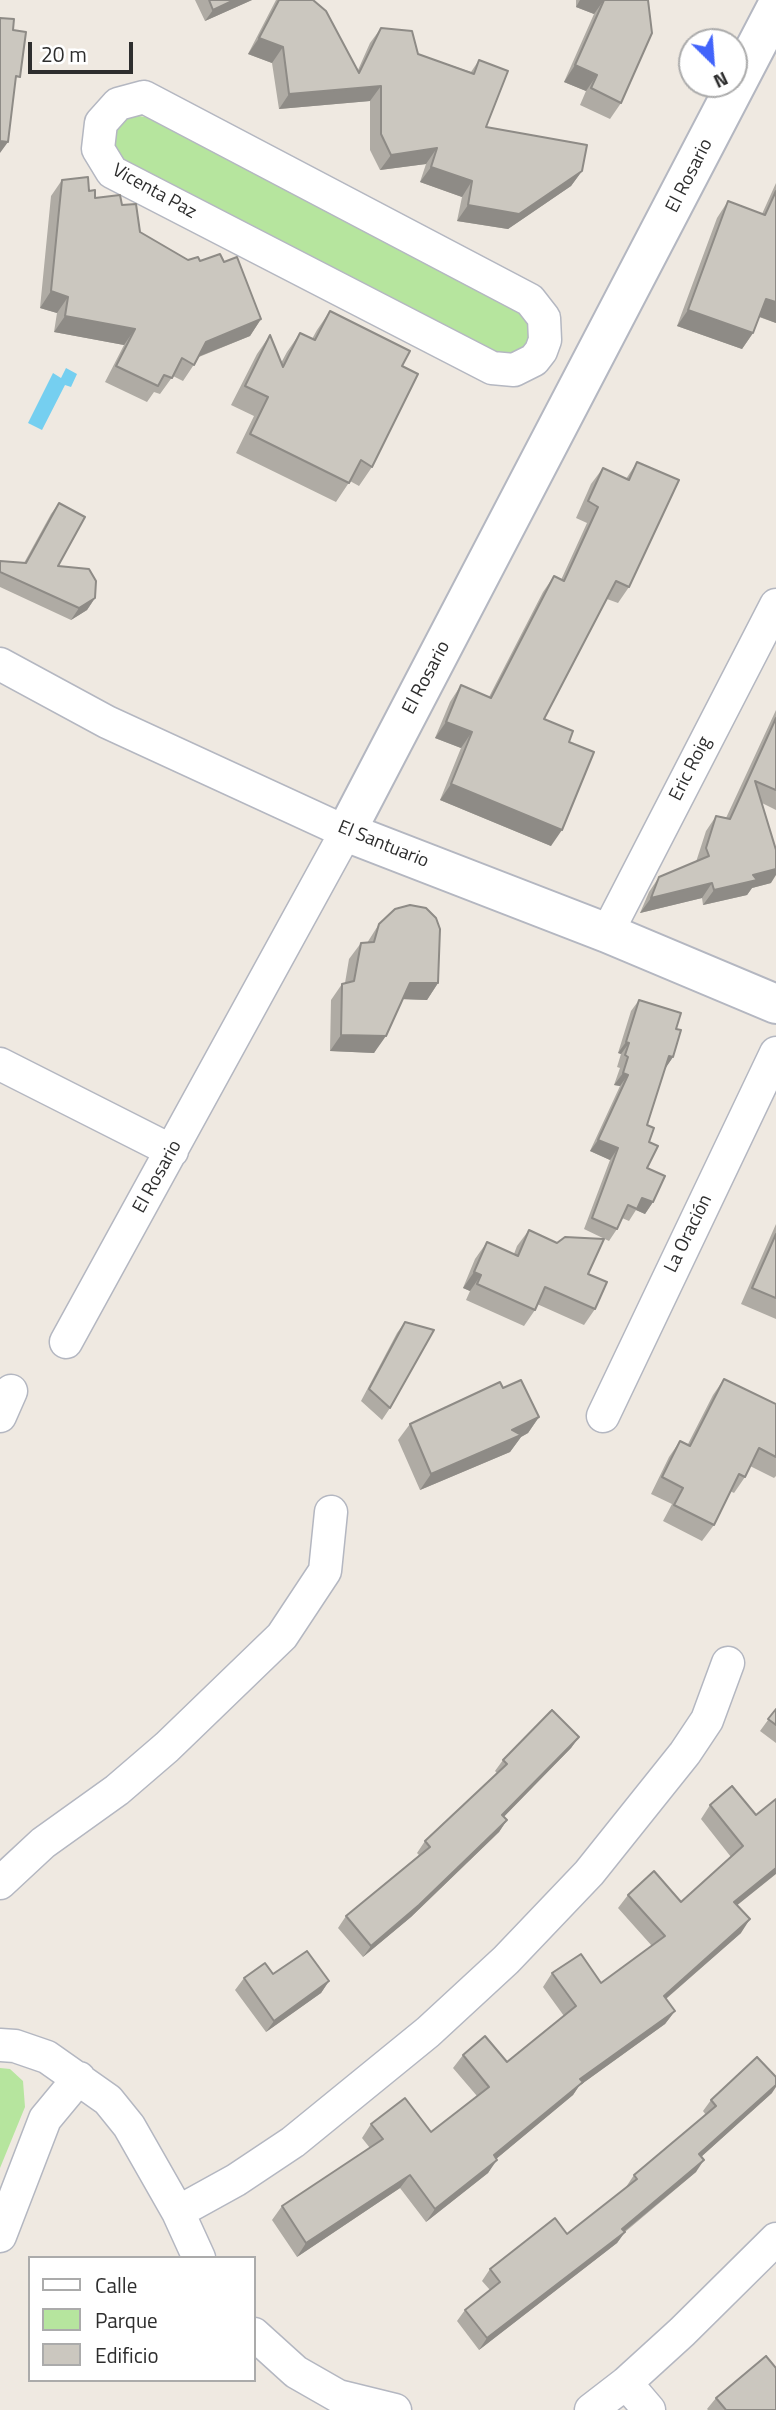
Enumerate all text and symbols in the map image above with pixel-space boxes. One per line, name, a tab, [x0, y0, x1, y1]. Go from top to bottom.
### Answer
scale bar	[32, 28, 136, 72]
north arrow	[678, 28, 748, 98]
text: 20 m	[41, 38, 87, 70]
text: N	[709, 65, 733, 97]
street label: El Rosario	[662, 135, 718, 217]
street label: Vicenta Paz	[108, 160, 200, 224]
street label: El Rosario	[398, 637, 456, 719]
street label: Eric Roig	[665, 733, 717, 805]
street label: El Santuario	[334, 816, 432, 874]
street label: El Rosario	[129, 1137, 187, 1217]
street label: La Oración	[660, 1191, 718, 1277]
legend	[28, 2256, 256, 2382]
text: Calle	[95, 2269, 137, 2301]
text: Parque	[95, 2304, 158, 2336]
text: Edificio	[95, 2339, 159, 2371]

